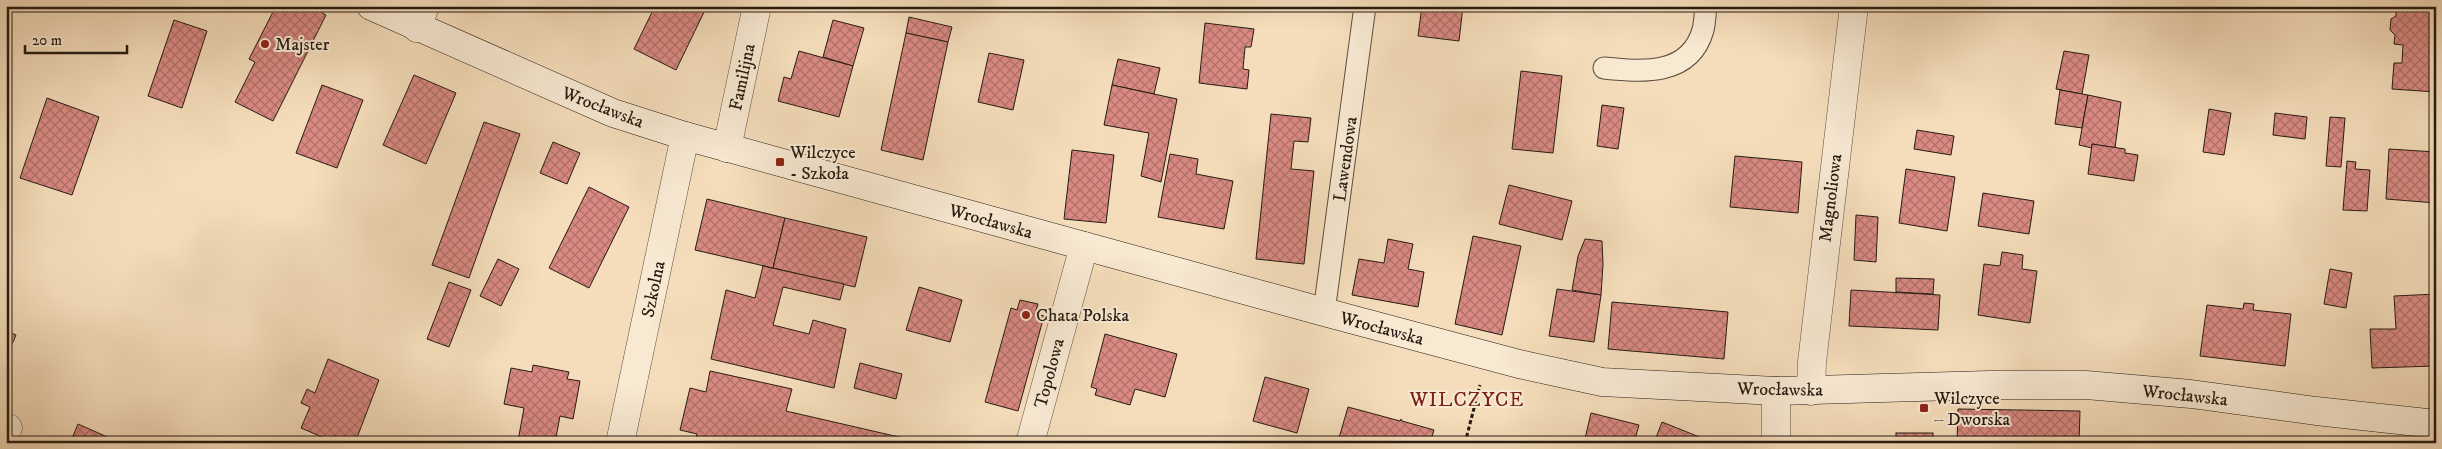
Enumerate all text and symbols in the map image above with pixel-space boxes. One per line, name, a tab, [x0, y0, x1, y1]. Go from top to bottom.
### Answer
scale bar	[25, 22, 128, 54]
text: 20 m	[32, 31, 62, 50]
place label: Majster	[275, 34, 330, 56]
marker: Majster	[259, 38, 271, 50]
street label: Familijna	[725, 41, 761, 113]
street label: Wrocławska	[558, 82, 647, 134]
street label: Lawendowa	[1329, 115, 1363, 203]
place label: Wilczyce - Szkoła	[789, 142, 856, 185]
street label: Magnoliowa	[1815, 152, 1847, 244]
marker: Wilczyce - Szkoła	[774, 156, 786, 168]
street label: Wrocławska	[946, 199, 1035, 244]
street label: Szkolna	[637, 259, 671, 319]
place label: Chata Polska	[1036, 305, 1129, 327]
street label: Wrocławska	[1336, 307, 1426, 351]
marker: Chata Polska	[1020, 309, 1032, 321]
street label: Topolowa	[1030, 336, 1070, 411]
street label: Wrocławska	[1736, 378, 1823, 402]
street label: Wrocławska	[2140, 380, 2229, 411]
district label: WILCZYCE	[1409, 388, 1524, 413]
place label: Wilczyce – Dworska	[1933, 388, 2011, 431]
marker: Wilczyce – Dworska	[1918, 402, 1930, 414]

